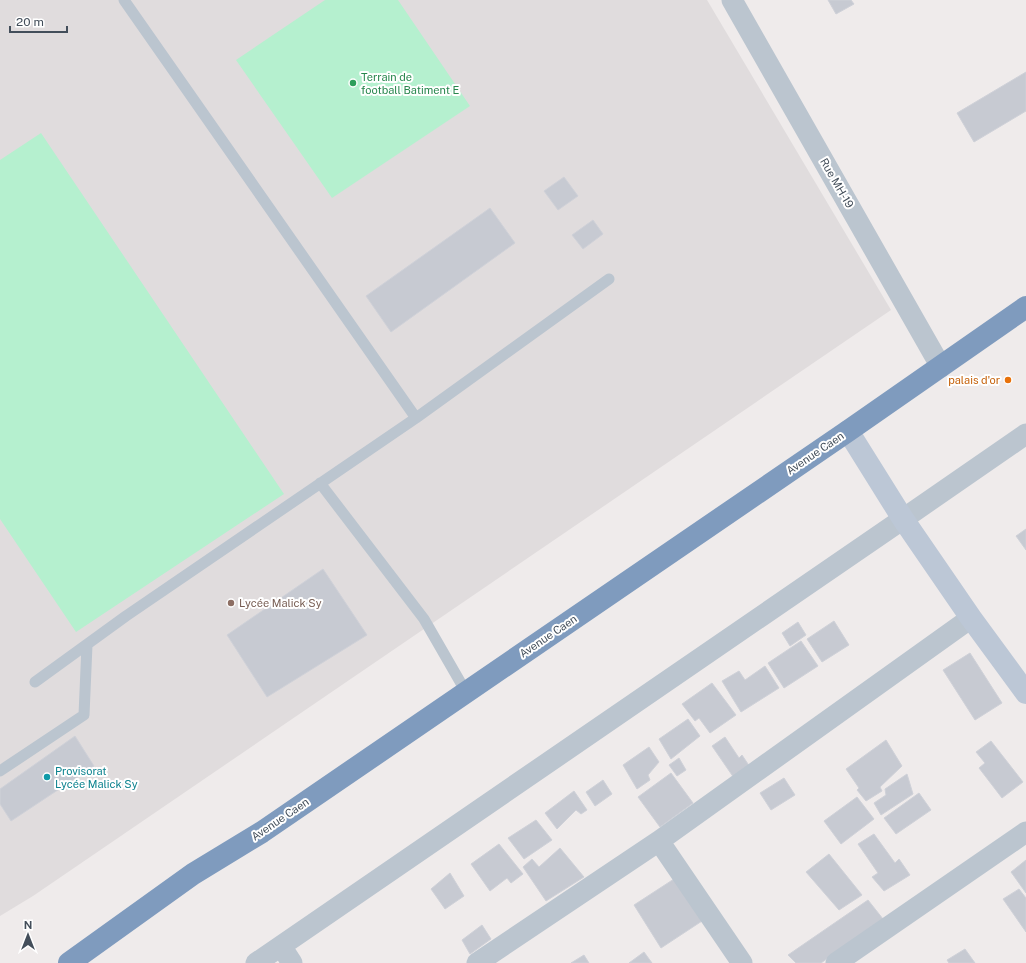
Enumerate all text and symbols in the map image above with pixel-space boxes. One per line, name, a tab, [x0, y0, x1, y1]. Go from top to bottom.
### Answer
scale bar	[10, 8, 67, 34]
text: 20 m	[16, 15, 44, 29]
place label: Terrain de football Batiment E	[361, 71, 460, 96]
marker: Terrain de football Batiment E	[348, 78, 358, 88]
street label: Rue MH-19	[818, 156, 856, 210]
place label: palais d'or	[948, 374, 1000, 386]
marker: palais d'or	[1003, 375, 1013, 385]
street label: Avenue Caen	[784, 429, 846, 477]
place label: Lycée Malick Sy	[239, 597, 322, 609]
marker: Lycée Malick Sy	[226, 598, 236, 608]
street label: Avenue Caen	[517, 612, 579, 660]
place label: Provisorat Lycée Malick Sy	[55, 765, 138, 790]
marker: Provisorat Lycée Malick Sy	[42, 772, 52, 782]
street label: Avenue Caen	[249, 795, 311, 843]
north arrow	[8, 915, 48, 955]
text: N	[24, 919, 32, 931]

